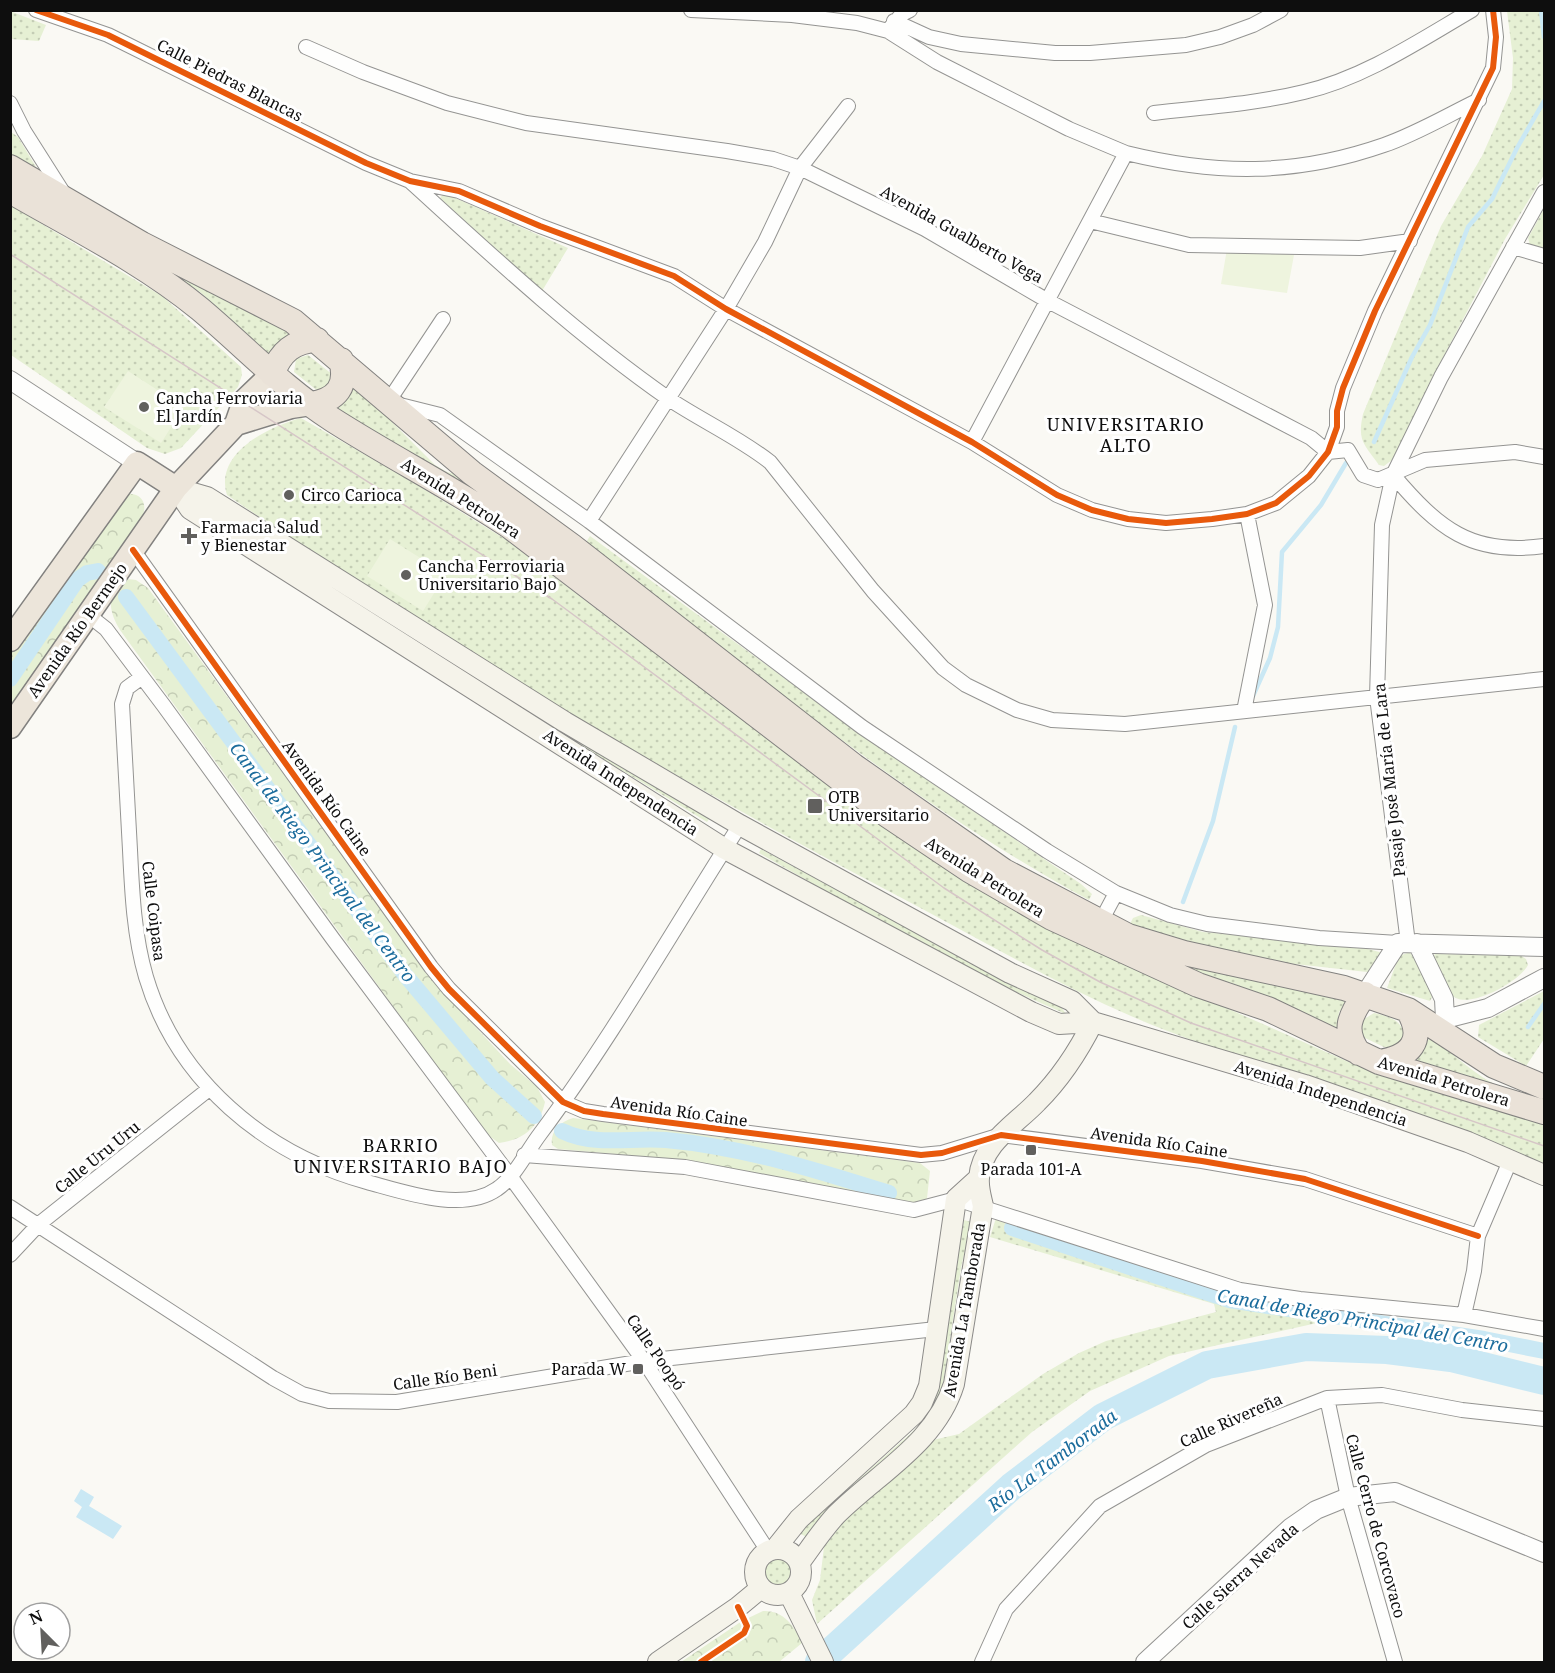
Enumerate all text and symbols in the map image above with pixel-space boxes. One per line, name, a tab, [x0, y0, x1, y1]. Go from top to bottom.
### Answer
street label: Calle Piedras Blancas	[153, 34, 307, 126]
street label: Avenida Gualberto Vega	[877, 180, 1047, 288]
place label: Cancha Ferroviaria El Jardín	[156, 387, 303, 427]
marker: Cancha Ferroviaria El Jardín	[137, 400, 151, 414]
district label: UNIVERSITARIO ALTO	[1047, 412, 1205, 457]
street label: Avenida Petrolera	[397, 452, 525, 544]
place label: Circo Carioca	[301, 484, 402, 506]
marker: Circo Carioca	[282, 488, 296, 502]
place label: Farmacia Salud y Bienestar	[201, 516, 319, 556]
marker: Farmacia Salud y Bienestar	[182, 529, 196, 543]
place label: Cancha Ferroviaria Universitario Bajo	[418, 555, 565, 595]
street label: Avenida Río Bermejo	[22, 558, 132, 702]
marker: Cancha Ferroviaria Universitario Bajo	[399, 568, 413, 582]
street label: Pasaje José María de Lara	[1368, 682, 1410, 878]
street label: Avenida Independencia	[539, 724, 703, 840]
street label: Avenida Río Caine	[277, 736, 377, 860]
water label: Canal de Riego Principal del Centro	[225, 737, 421, 987]
place label: OTB Universitario	[828, 786, 929, 826]
marker: OTB Universitario	[806, 797, 824, 815]
street label: Avenida Petrolera	[921, 831, 1049, 923]
street label: Calle Coipasa	[137, 860, 171, 962]
street label: Avenida Petrolera	[1375, 1050, 1513, 1112]
street label: Avenida Independencia	[1232, 1055, 1410, 1131]
street label: Avenida Río Caine	[609, 1090, 749, 1132]
street label: Calle Uru Uru	[50, 1116, 144, 1198]
street label: Avenida Río Caine	[1089, 1121, 1229, 1163]
district label: BARRIO UNIVERSITARIO BAJO	[294, 1133, 508, 1178]
marker: Parada 101-A	[1024, 1143, 1038, 1157]
place label: Parada 101-A	[981, 1158, 1082, 1180]
street label: Avenida La Tamborada	[938, 1221, 990, 1399]
water label: Canal de Riego Principal del Centro	[1216, 1283, 1510, 1357]
street label: Calle Poopó	[622, 1309, 690, 1395]
place label: Parada W	[551, 1358, 626, 1380]
street label: Calle Río Beni	[392, 1359, 498, 1395]
marker: Parada W	[631, 1362, 645, 1376]
street label: Calle Rivereña	[1176, 1388, 1286, 1452]
water label: Río La Tamborada	[982, 1403, 1122, 1517]
street label: Calle Cerro de Corcovaco	[1341, 1431, 1411, 1621]
street label: Calle Sierra Nevada	[1177, 1518, 1303, 1634]
north arrow	[12, 1601, 72, 1661]
text: N	[26, 1605, 46, 1630]

